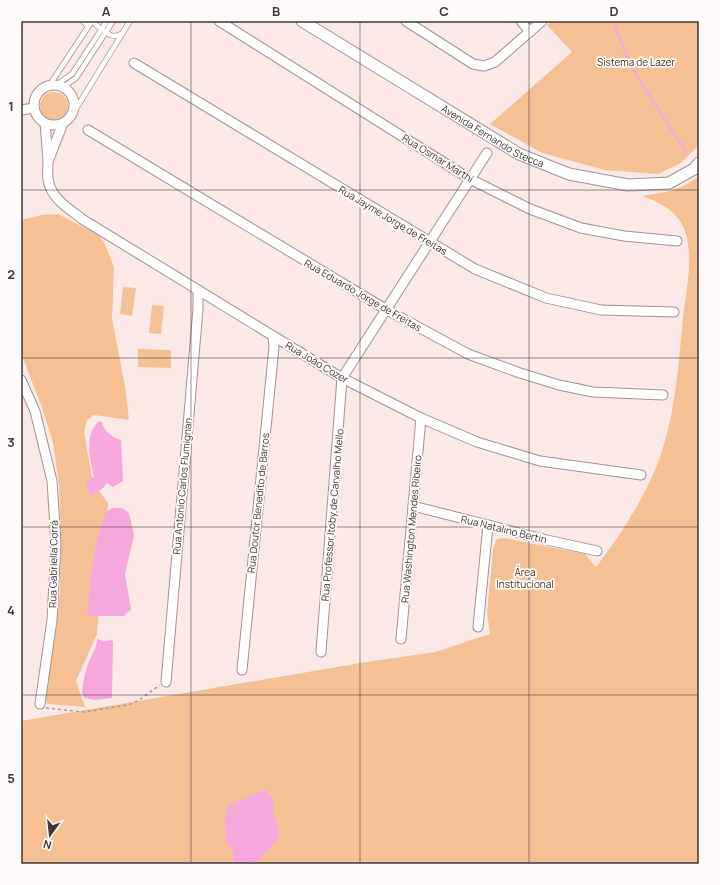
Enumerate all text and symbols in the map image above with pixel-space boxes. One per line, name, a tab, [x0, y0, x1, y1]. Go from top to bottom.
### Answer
text: A	[102, 2, 111, 20]
text: B	[272, 2, 280, 20]
text: C	[439, 2, 449, 20]
text: D	[609, 2, 619, 20]
park label: Sistema de Lazer	[597, 55, 675, 69]
text: 1	[8, 97, 14, 115]
street label: Avenida Fernando Stecca	[439, 101, 546, 170]
street label: Rua Osmar Marthi	[400, 130, 476, 186]
street label: Rua Jayme Jorge de Freitas	[336, 182, 450, 258]
street label: Rua Eduardo Jorge de Freitas	[302, 256, 424, 334]
text: 2	[7, 265, 15, 283]
street label: Rua João Cozer	[283, 338, 351, 386]
street label: Rua Antonio Carlos Flumignan	[169, 417, 195, 555]
street label: Rua Professor Itoby de Carvalho Mello	[317, 428, 347, 602]
street label: Rua Doutor Benedito de Barros	[244, 432, 272, 574]
text: 3	[7, 433, 15, 451]
street label: Rua Washington Mendes Ribeiro	[398, 454, 424, 604]
street label: Rua Natalino Bertin	[460, 512, 548, 546]
street label: Rua Gabriella Corrá	[45, 520, 61, 608]
park label: Área Institucional	[496, 565, 554, 591]
text: 4	[7, 601, 15, 619]
text: 5	[7, 769, 15, 787]
north arrow	[30, 815, 70, 855]
text: N	[41, 837, 53, 853]

